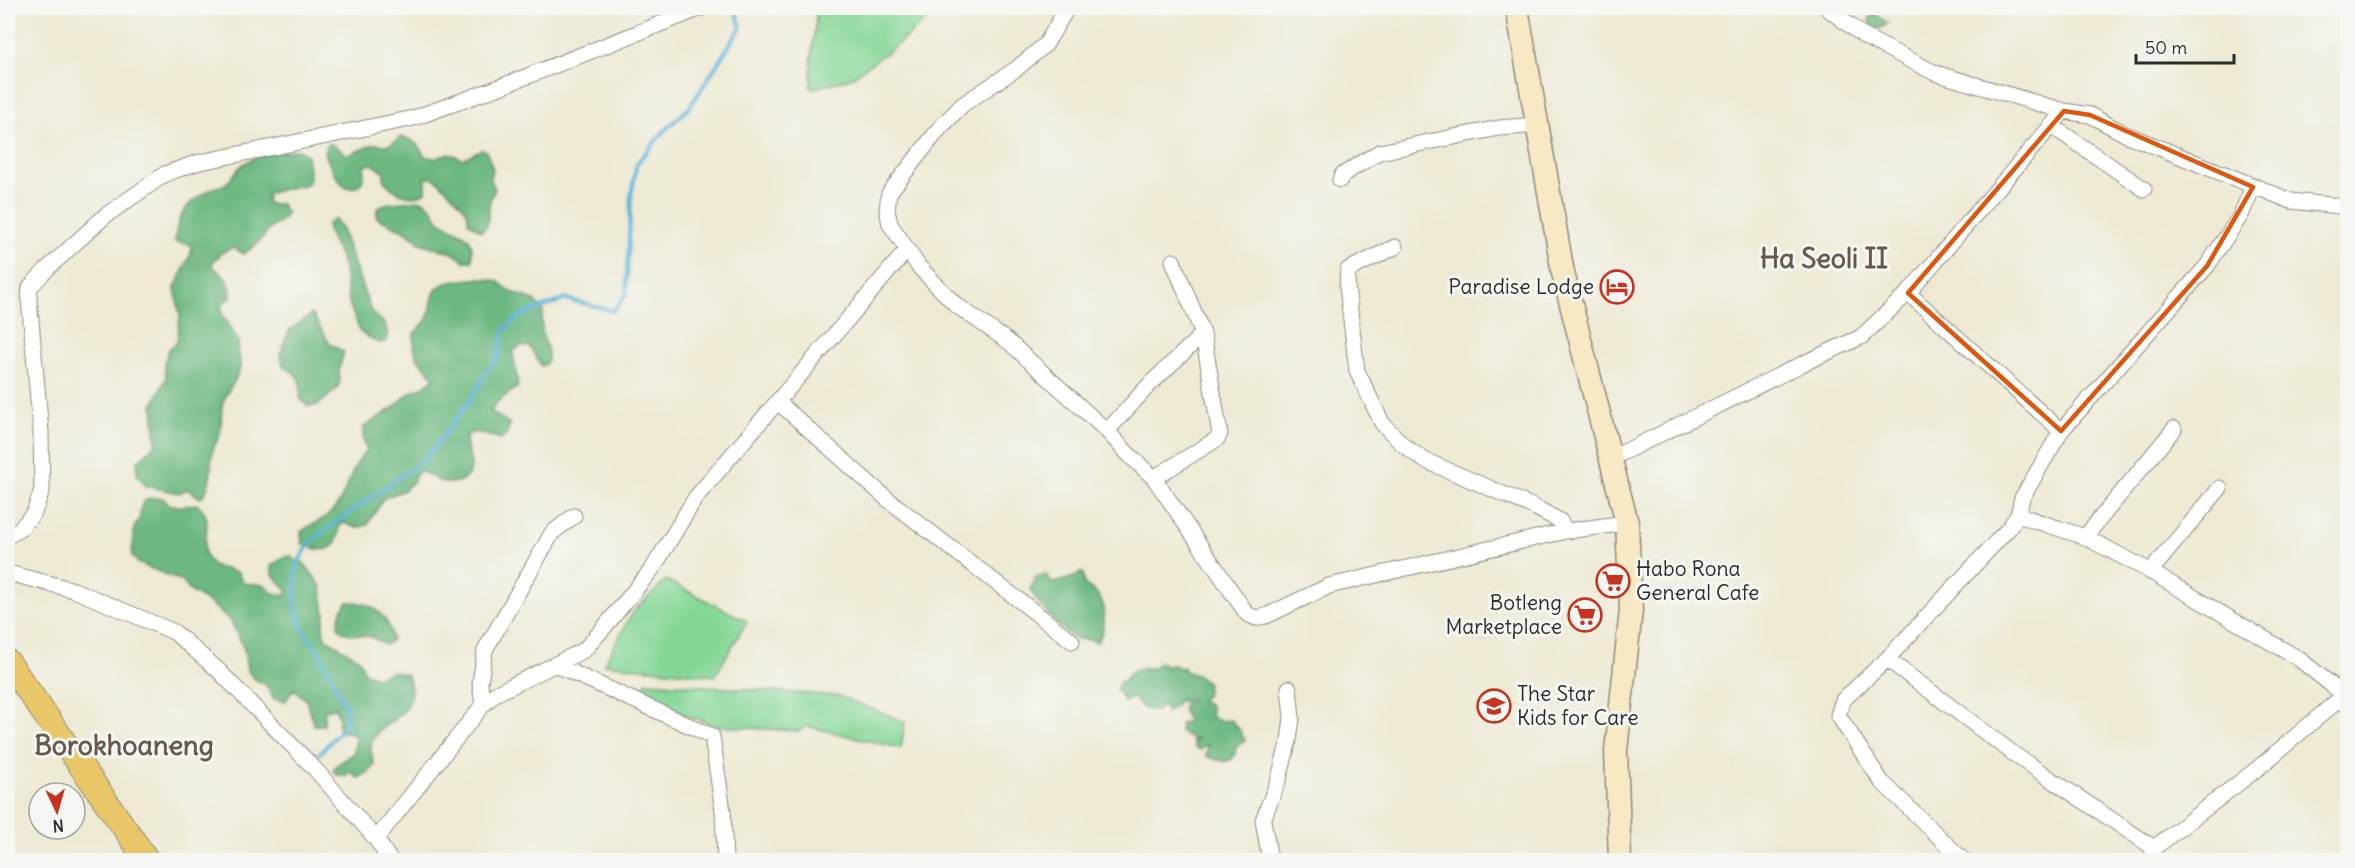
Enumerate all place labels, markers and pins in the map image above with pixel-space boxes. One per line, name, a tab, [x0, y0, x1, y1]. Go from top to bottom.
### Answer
hotel icon: Paradise Lodge	[1599, 269, 1635, 305]
place label: Paradise Lodge	[1448, 273, 1594, 300]
place label: Habo Rona General Cafe	[1636, 555, 1759, 606]
supermarket icon: Habo Rona General Cafe	[1595, 563, 1631, 599]
place label: Botleng Marketplace	[1445, 589, 1562, 640]
supermarket icon: Botleng Marketplace	[1567, 597, 1603, 633]
place label: The Star Kids for Care	[1517, 680, 1638, 731]
school or university icon: The Star Kids for Care	[1476, 688, 1512, 724]

